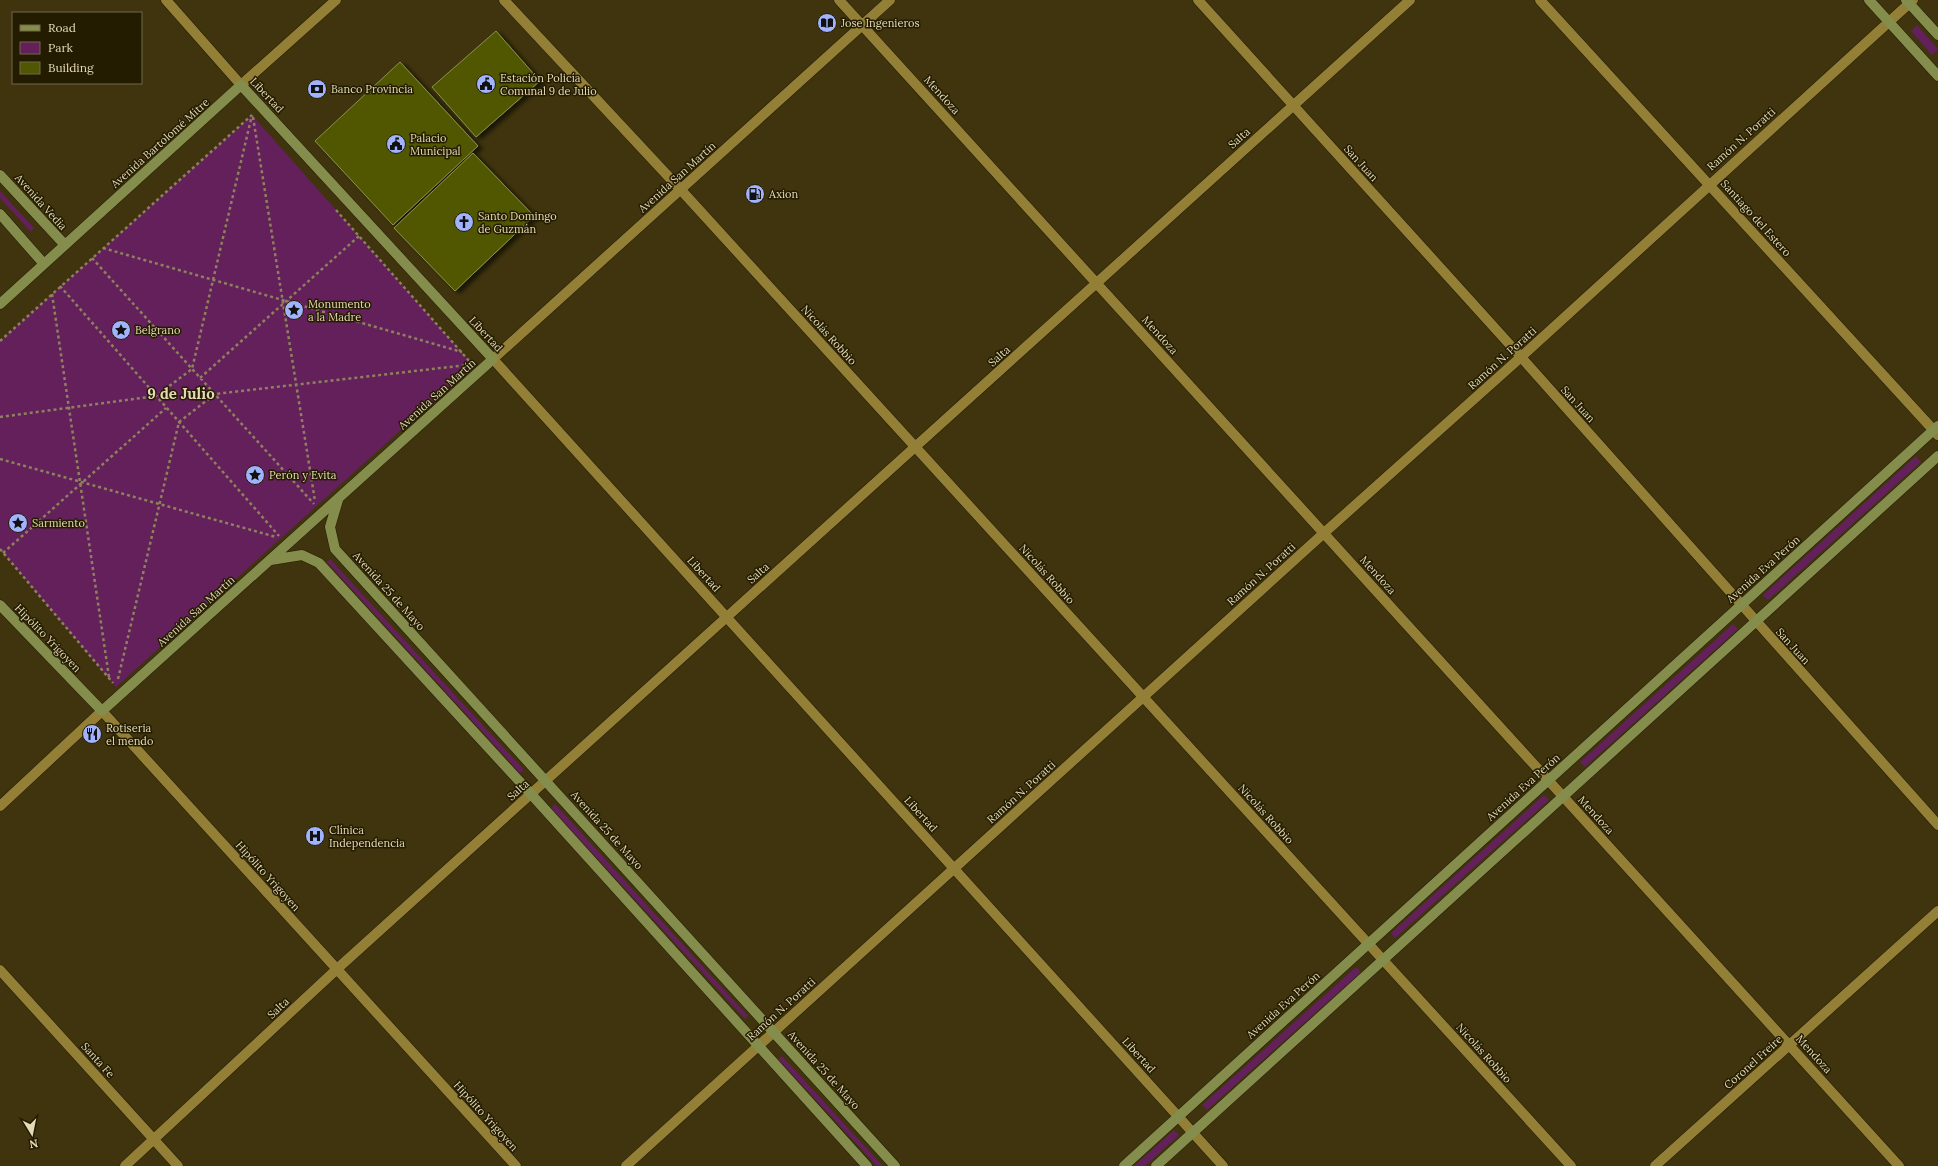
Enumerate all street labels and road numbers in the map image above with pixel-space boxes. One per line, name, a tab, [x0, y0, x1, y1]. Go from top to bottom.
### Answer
street label: Mendoza	[921, 73, 963, 117]
street label: Libertad	[247, 74, 287, 116]
street label: Avenida Bartolomé Mitre	[107, 95, 212, 192]
street label: Ramón N. Poratti	[1704, 105, 1778, 173]
street label: Salta	[1225, 124, 1253, 152]
street label: Avenida San Martín	[635, 138, 719, 216]
street label: San Juan	[1341, 142, 1381, 184]
street label: Avenida Vedia	[11, 170, 70, 233]
street label: Santiago del Estero	[1718, 177, 1794, 259]
street label: Nicolás Robbio	[798, 302, 860, 368]
street label: Libertad	[466, 313, 506, 355]
street label: Mendoza	[1139, 313, 1181, 357]
street label: Ramón N. Poratti	[1465, 324, 1539, 392]
street label: Salta	[985, 342, 1013, 370]
street label: Avenida San Martín	[395, 355, 479, 433]
street label: San Juan	[1558, 383, 1598, 425]
street label: Avenida Eva Perón	[1723, 532, 1803, 606]
street label: Ramón N. Poratti	[1224, 540, 1298, 608]
street label: Nicolás Robbio	[1016, 541, 1078, 607]
street label: Avenida 25 de Mayo	[349, 548, 428, 633]
street label: Libertad	[684, 553, 724, 595]
street label: Mendoza	[1357, 553, 1399, 597]
street label: Salta	[744, 559, 772, 587]
street label: Avenida San Martín	[154, 572, 238, 650]
street label: Hipólito Yrigoyen	[12, 601, 84, 675]
street label: San Juan	[1773, 625, 1813, 667]
street label: Avenida Eva Perón	[1483, 750, 1563, 824]
street label: Ramón N. Poratti	[984, 758, 1058, 826]
street label: Salta	[504, 776, 532, 804]
street label: Nicolás Robbio	[1235, 781, 1297, 847]
street label: Avenida 25 de Mayo	[567, 787, 646, 872]
street label: Libertad	[901, 793, 941, 835]
street label: Mendoza	[1575, 793, 1617, 837]
street label: Hipólito Yrigoyen	[233, 838, 303, 914]
street label: Avenida Eva Perón	[1243, 968, 1323, 1042]
street label: Ramón N. Poratti	[744, 975, 818, 1043]
street label: Salta	[264, 994, 292, 1022]
street label: Nicolás Robbio	[1453, 1020, 1515, 1086]
street label: Avenida 25 de Mayo	[784, 1027, 863, 1112]
street label: Coronel Freire	[1721, 1032, 1785, 1092]
street label: Mendoza	[1793, 1032, 1835, 1076]
street label: Libertad	[1119, 1034, 1159, 1076]
street label: Santa Fe	[78, 1039, 118, 1081]
street label: Hipólito Yrigoyen	[451, 1078, 521, 1154]

